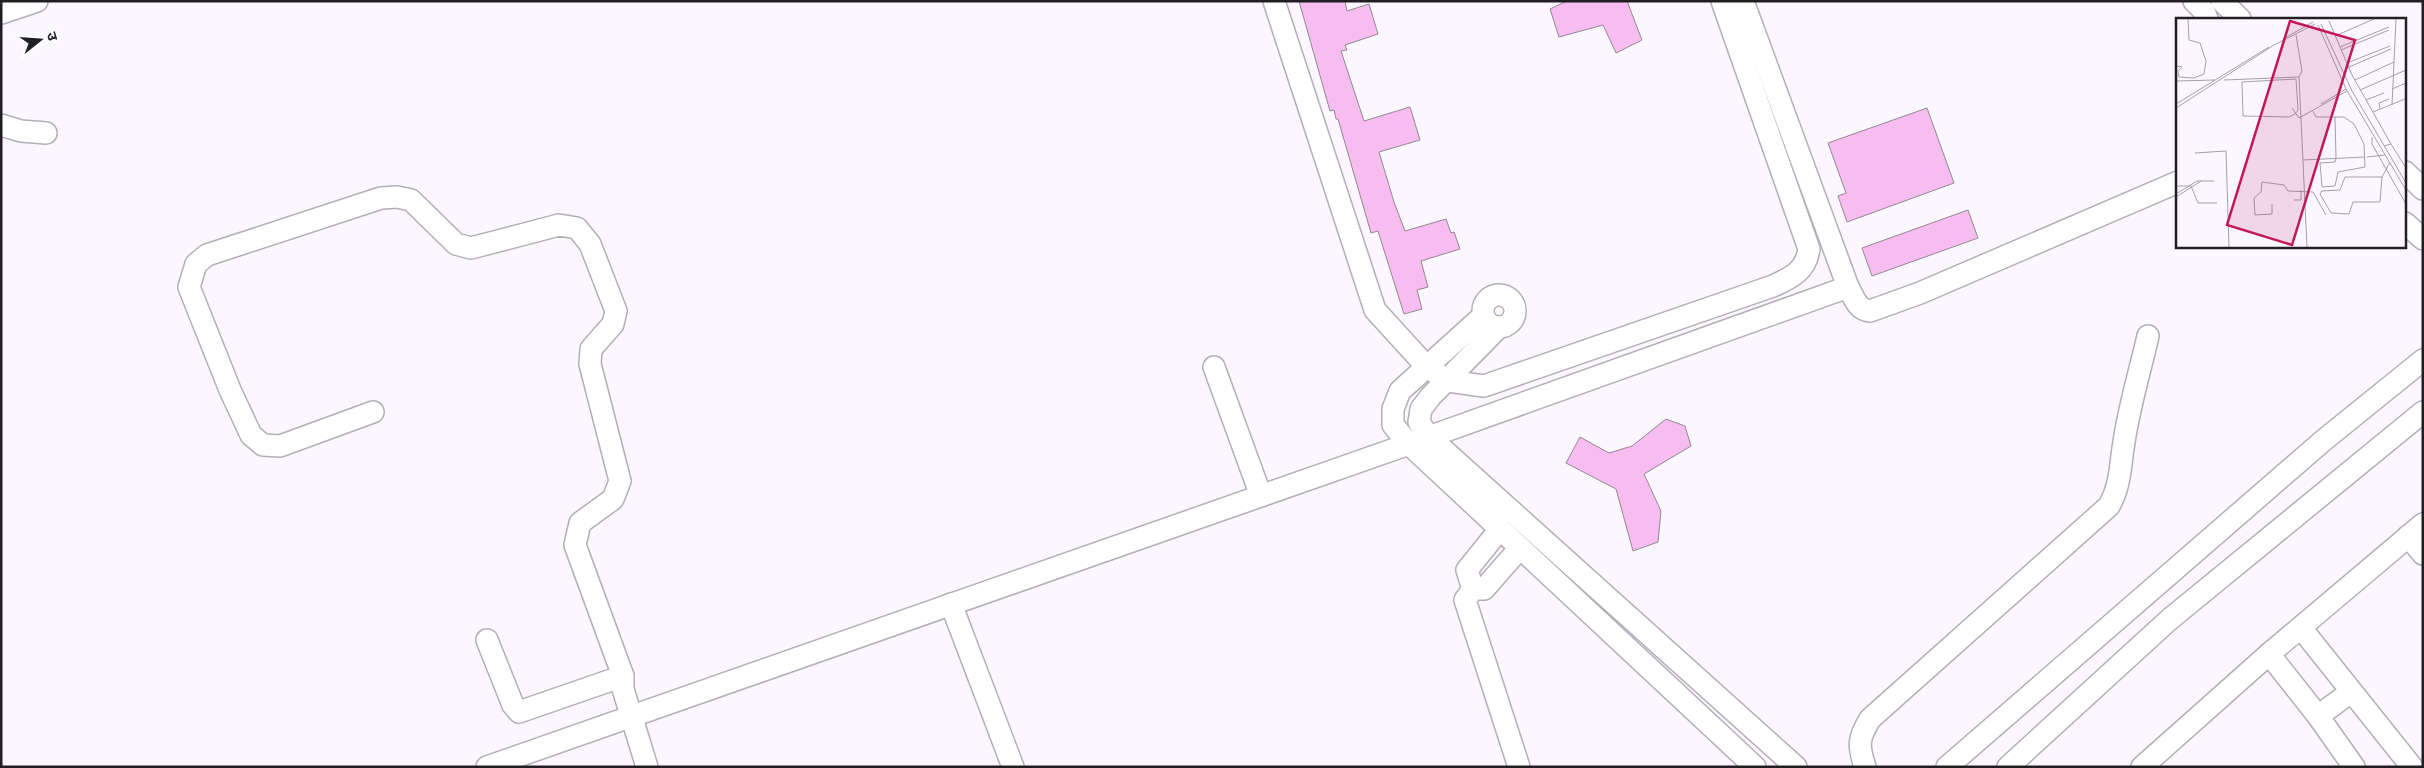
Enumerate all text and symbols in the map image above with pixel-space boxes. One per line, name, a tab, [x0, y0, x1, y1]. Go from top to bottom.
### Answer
north arrow	[15, 15, 65, 65]
inset map	[2176, 18, 2406, 248]
text: उ	[43, 29, 64, 44]

